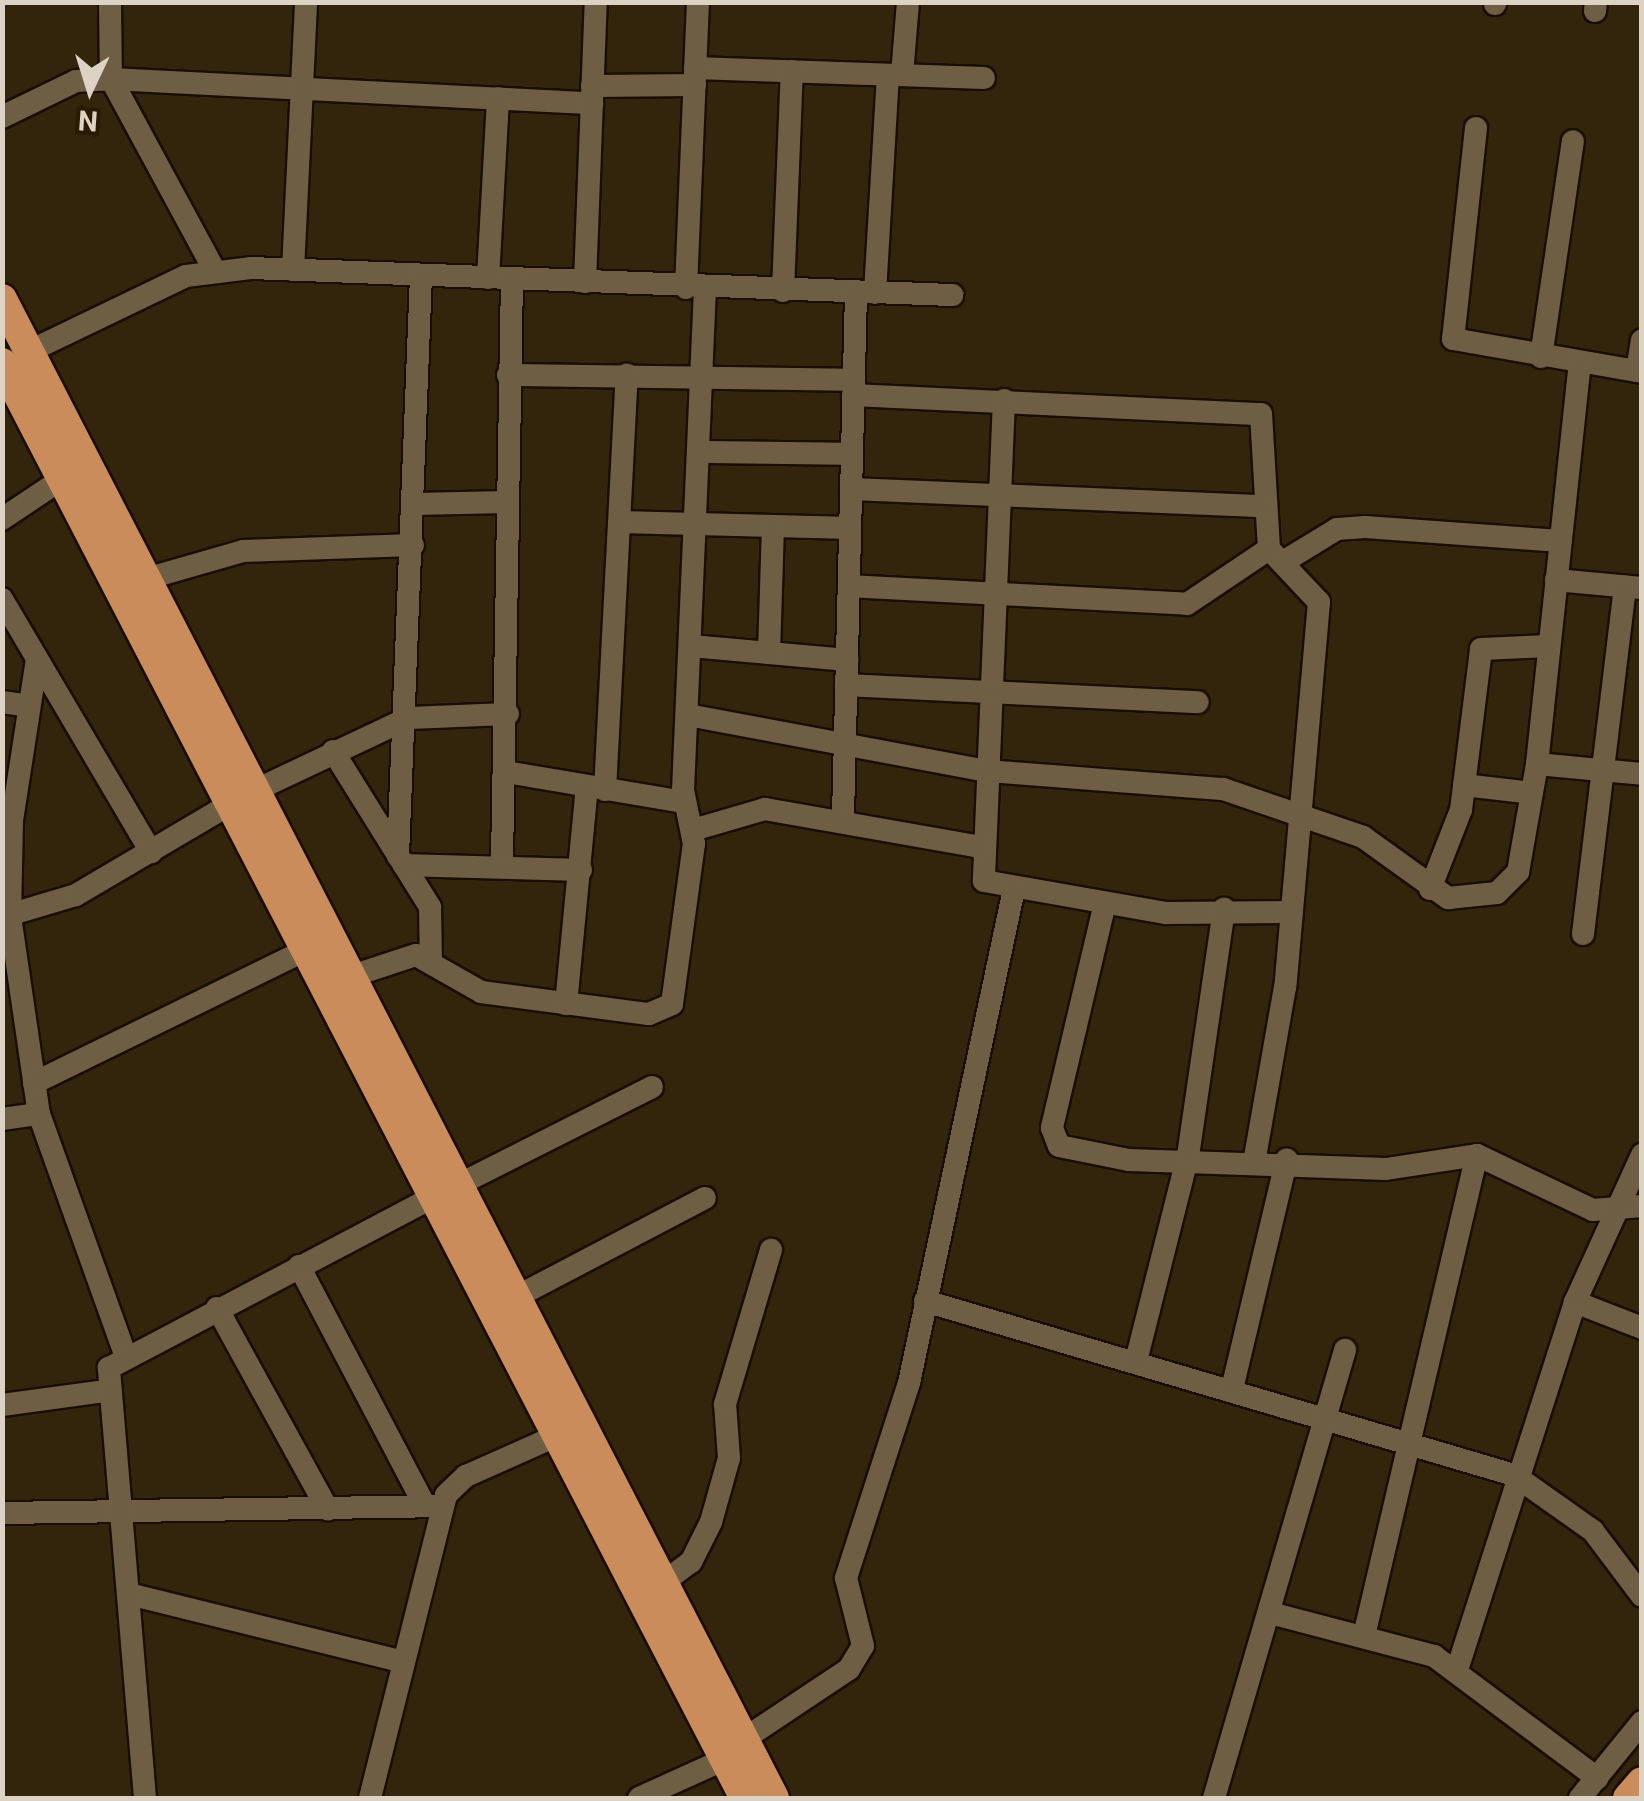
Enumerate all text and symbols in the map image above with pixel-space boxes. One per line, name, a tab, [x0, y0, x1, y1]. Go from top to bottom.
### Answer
north arrow	[40, 40, 140, 140]
text: N	[77, 103, 99, 138]

